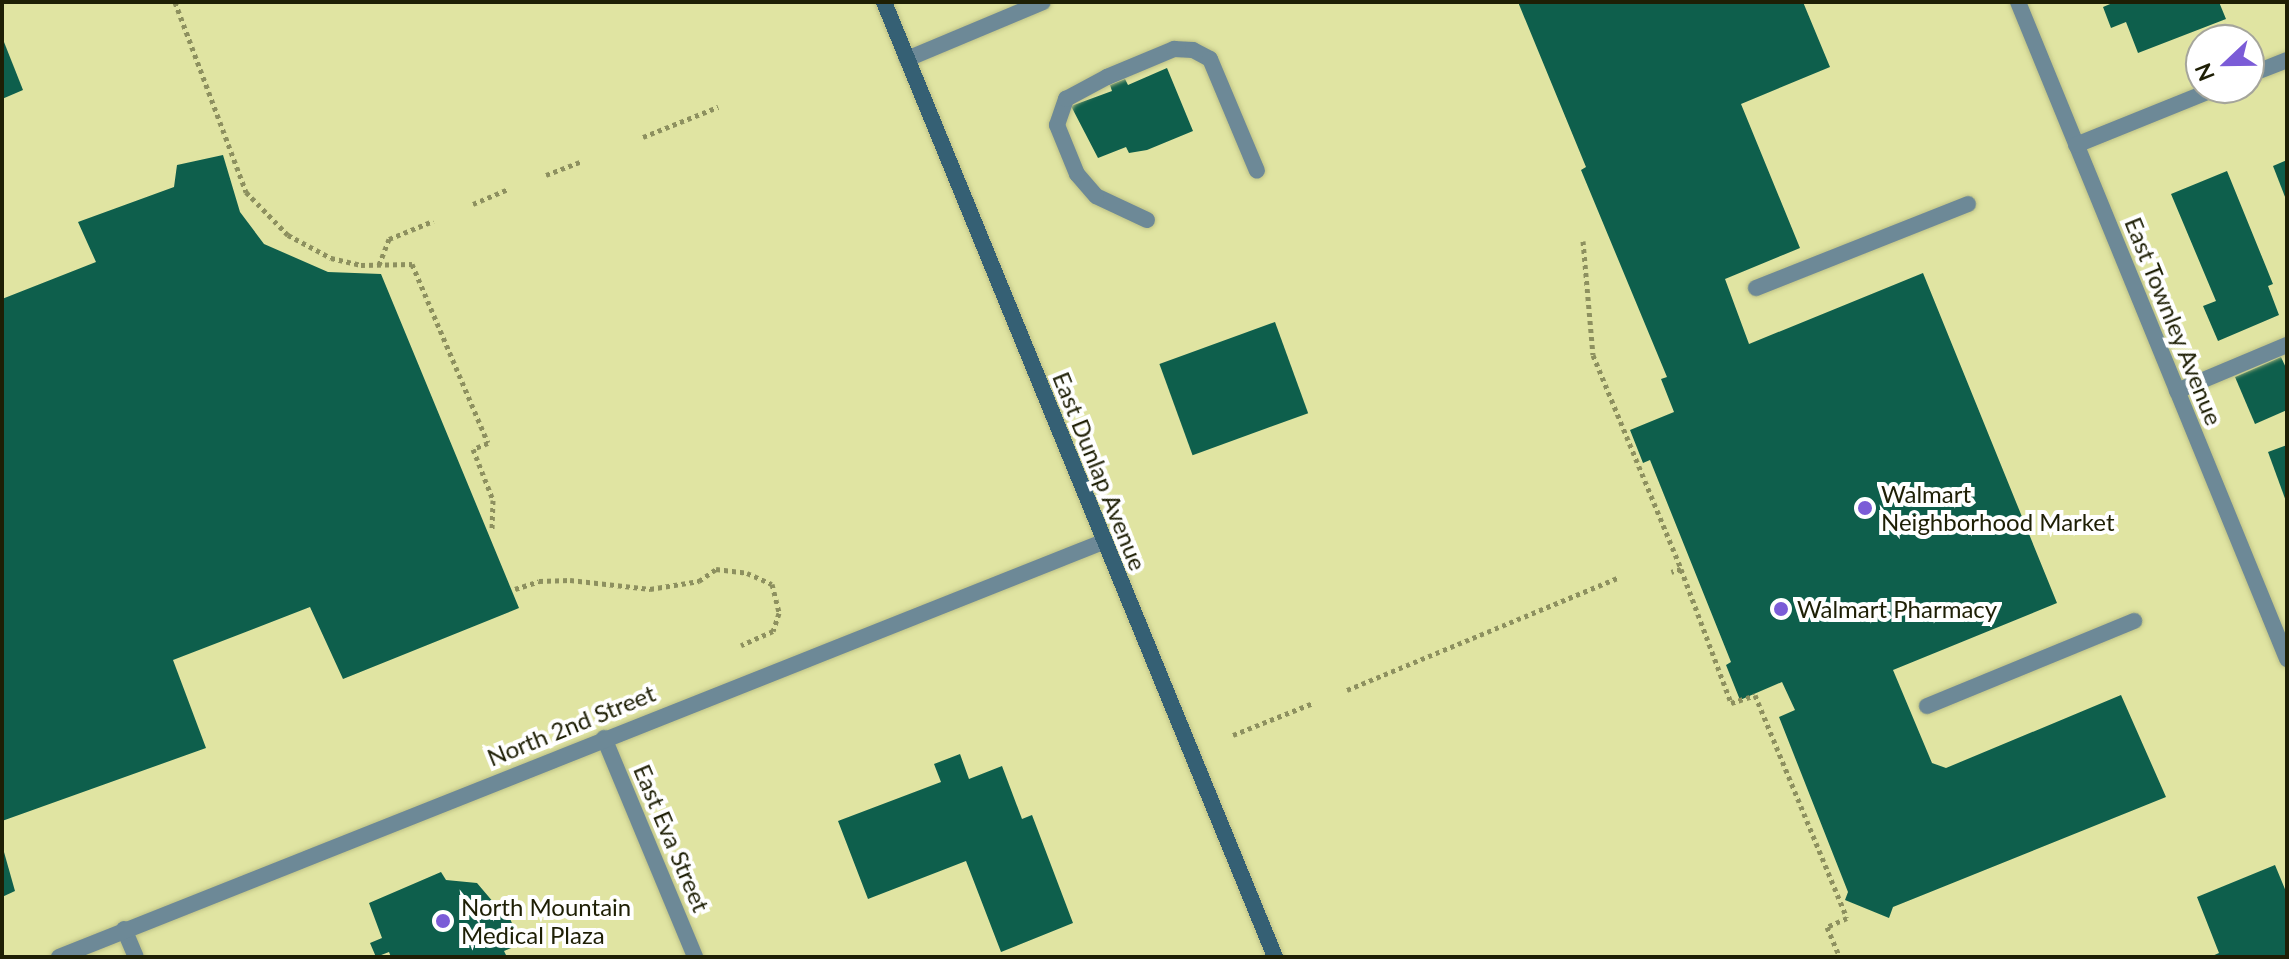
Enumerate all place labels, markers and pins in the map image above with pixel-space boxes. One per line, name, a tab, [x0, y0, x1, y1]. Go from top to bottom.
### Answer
place label: Walmart Neighborhood Market	[1881, 480, 2115, 536]
marker: Walmart Neighborhood Market	[1856, 499, 1874, 517]
place label: Walmart Pharmacy	[1797, 595, 1997, 623]
marker: Walmart Pharmacy	[1772, 600, 1790, 618]
place label: North Mountain Medical Plaza	[461, 893, 631, 949]
marker: North Mountain Medical Plaza	[432, 910, 454, 932]

